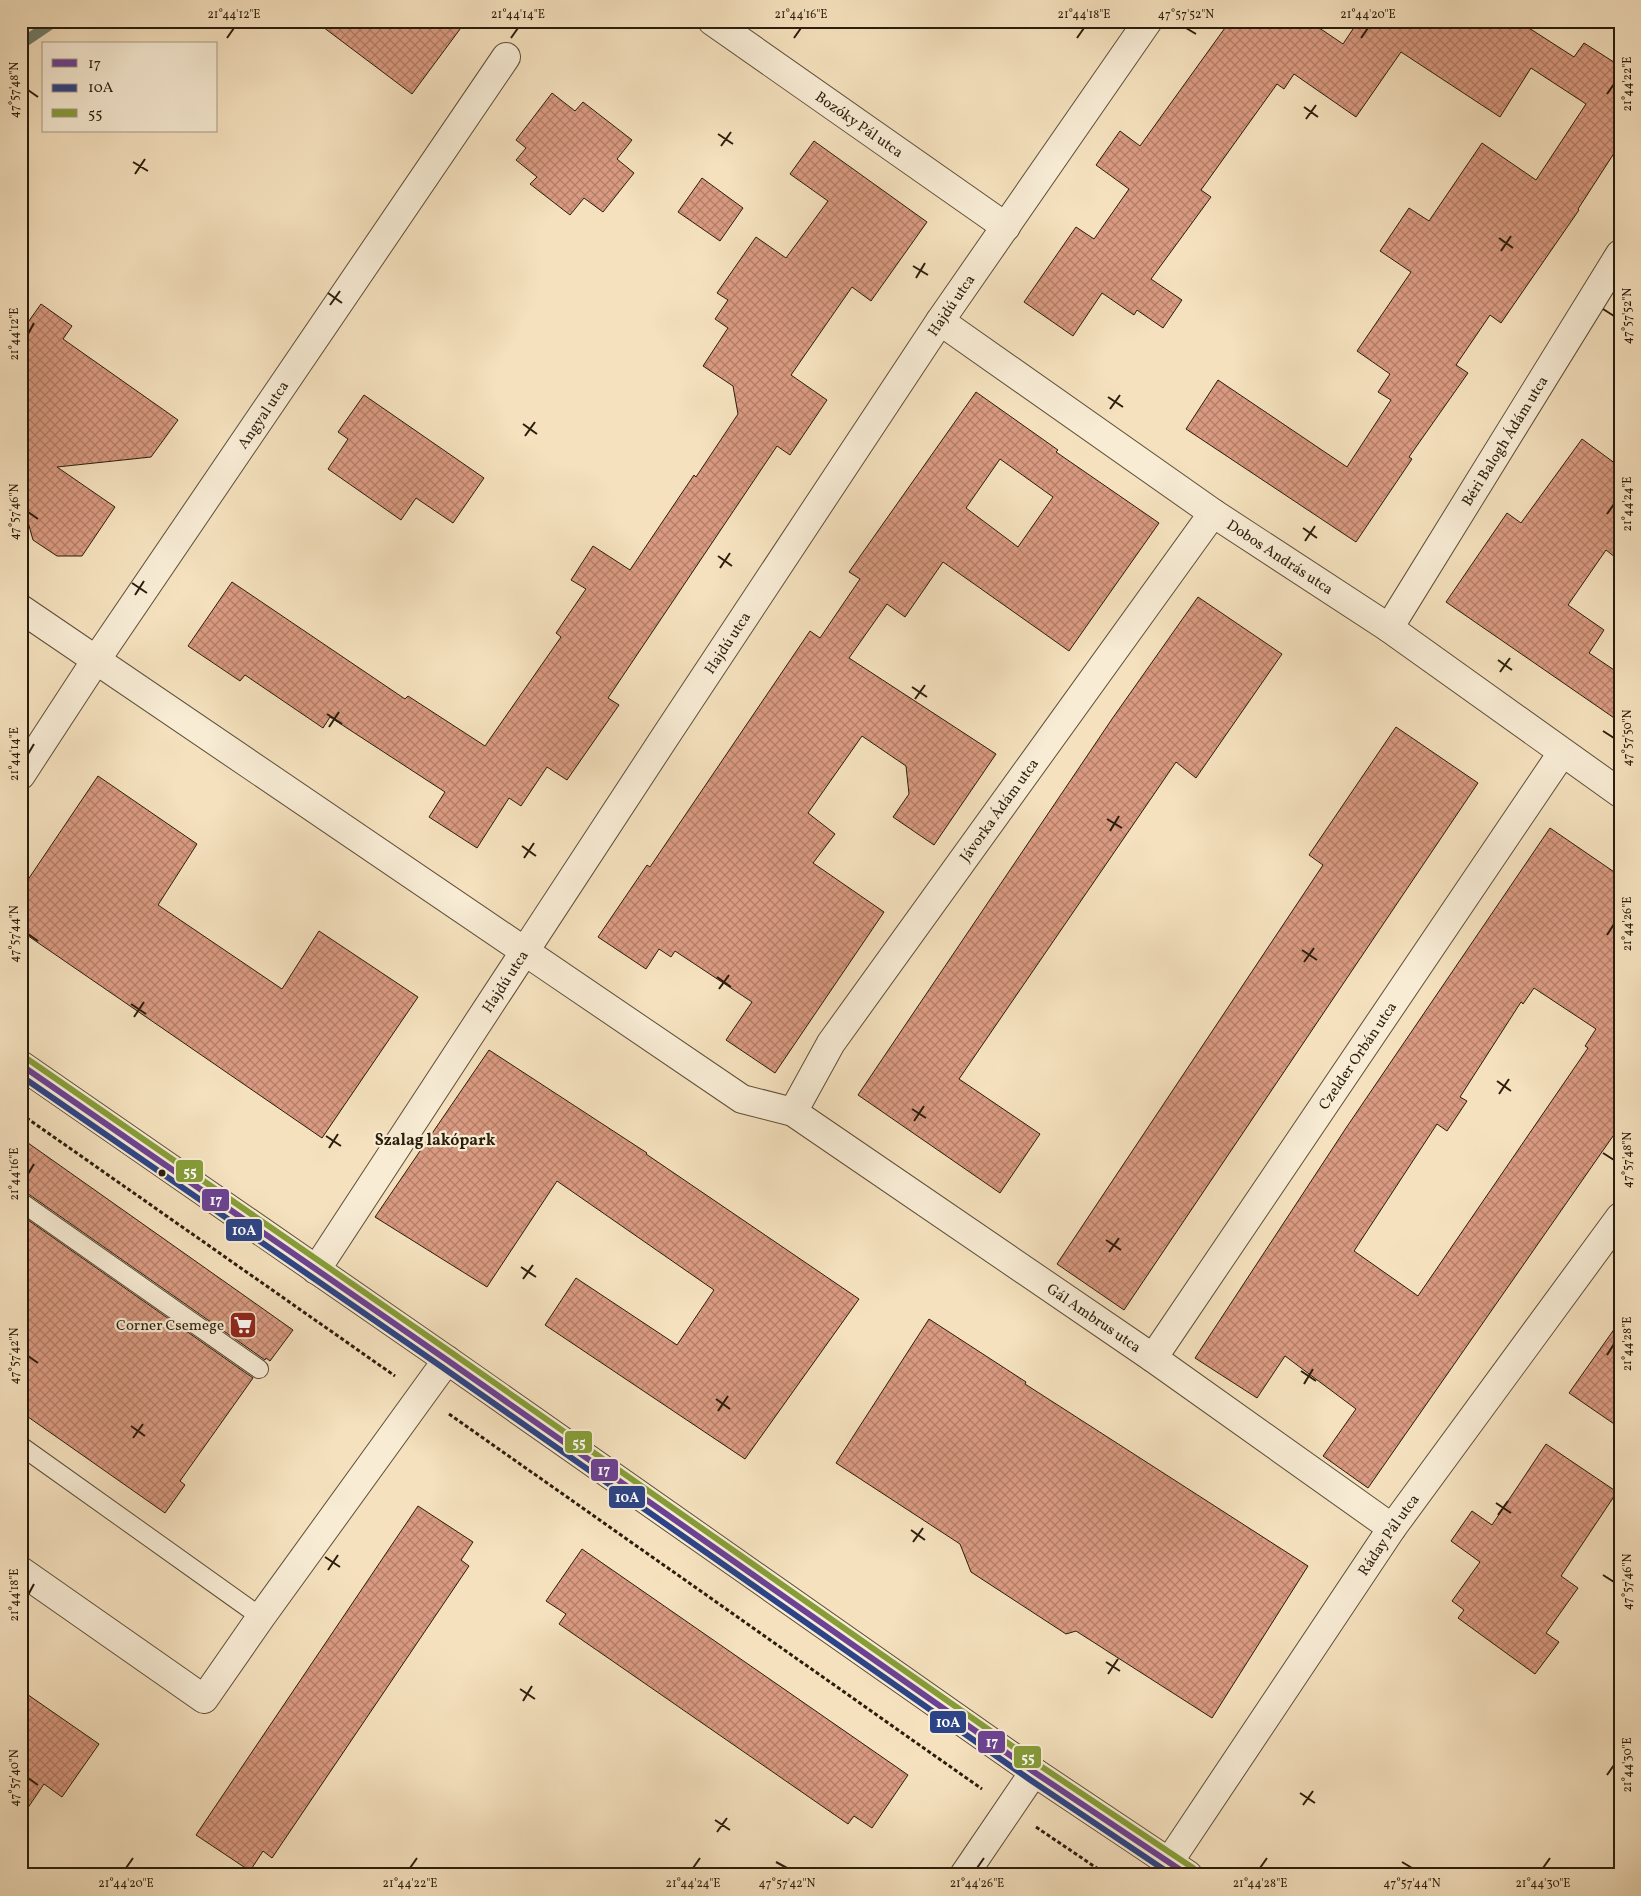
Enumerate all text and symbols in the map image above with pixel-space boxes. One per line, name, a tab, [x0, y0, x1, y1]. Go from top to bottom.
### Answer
text: 21°44'12"E	[207, 7, 261, 23]
text: 21°44'14"E	[491, 7, 545, 23]
text: 21°44'16"E	[774, 7, 828, 23]
text: 21°44'18"E	[1057, 7, 1111, 23]
text: 47°57'52"N	[1158, 7, 1214, 23]
text: 21°44'20"E	[1340, 7, 1396, 23]
legend	[42, 42, 218, 132]
text: 17	[88, 54, 101, 75]
text: 21°44'22"E	[1620, 57, 1636, 111]
text: 47°57'48"N	[7, 62, 23, 118]
text: 10A	[88, 78, 114, 99]
street label: Bozóky Pál utca	[810, 87, 907, 164]
text: 55	[88, 104, 102, 125]
street label: Hajdú utca	[924, 271, 981, 341]
text: 47°57'52"N	[1620, 288, 1636, 344]
text: 21°44'12"E	[7, 307, 23, 361]
street label: Béri Balogh Ádám utca	[1458, 372, 1554, 511]
street label: Angyal utca	[233, 377, 295, 454]
text: 21°44'24"E	[1620, 476, 1636, 532]
text: 47°57'46"N	[7, 484, 23, 540]
street label: Dobos András utca	[1222, 516, 1337, 601]
street label: Hajdú utca	[700, 608, 757, 679]
text: 47°57'50"N	[1620, 709, 1636, 766]
text: 21°44'14"E	[7, 727, 23, 781]
street label: Jávorka Ádám utca	[956, 755, 1045, 867]
text: 21°44'26"E	[1620, 897, 1636, 951]
text: 47°57'44"N	[7, 905, 23, 963]
street label: Hajdú utca	[478, 947, 534, 1018]
street label: Czelder Orbán utca	[1315, 998, 1403, 1115]
district label: Szalag lakópark	[375, 1130, 496, 1152]
text: 47°57'48"N	[1620, 1132, 1636, 1188]
text: 21°44'16"E	[7, 1147, 23, 1201]
line badge: 55	[175, 1159, 204, 1183]
text: 55	[183, 1163, 197, 1182]
unlabelled marker	[157, 1168, 167, 1178]
line badge: 17	[201, 1188, 230, 1212]
text: 17	[210, 1192, 222, 1211]
line badge: 10A	[225, 1218, 263, 1242]
text: 10A	[232, 1222, 256, 1241]
street label: Gál Ambrus utca	[1042, 1279, 1145, 1359]
supermarket icon: Corner Csemege	[228, 1310, 258, 1340]
place label: Corner Csemege	[116, 1316, 224, 1337]
text: 21°44'28"E	[1620, 1317, 1636, 1371]
text: 47°57'42"N	[7, 1327, 23, 1384]
line badge: 55	[564, 1430, 593, 1454]
text: 55	[572, 1434, 586, 1453]
line badge: 17	[590, 1458, 619, 1482]
text: 17	[598, 1462, 610, 1481]
line badge: 10A	[608, 1485, 646, 1509]
text: 10A	[615, 1489, 639, 1508]
street label: Ráday Pál utca	[1354, 1490, 1425, 1581]
text: 47°57'46"N	[1620, 1554, 1636, 1610]
text: 21°44'18"E	[7, 1568, 23, 1622]
line badge: 10A	[929, 1710, 967, 1734]
text: 10A	[936, 1714, 960, 1733]
line badge: 17	[977, 1730, 1006, 1754]
text: 17	[986, 1734, 998, 1753]
text: 21°44'30"E	[1620, 1737, 1636, 1793]
line badge: 55	[1013, 1745, 1042, 1769]
text: 47°57'40"N	[7, 1749, 23, 1807]
text: 55	[1021, 1749, 1035, 1768]
text: 21°44'20"E	[98, 1876, 154, 1892]
text: 21°44'22"E	[383, 1876, 437, 1892]
text: 21°44'24"E	[665, 1876, 721, 1892]
text: 47°57'42"N	[759, 1876, 816, 1892]
text: 21°44'26"E	[950, 1876, 1004, 1892]
text: 21°44'28"E	[1233, 1876, 1287, 1892]
text: 47°57'44"N	[1383, 1876, 1441, 1892]
text: 21°44'30"E	[1515, 1876, 1571, 1892]

